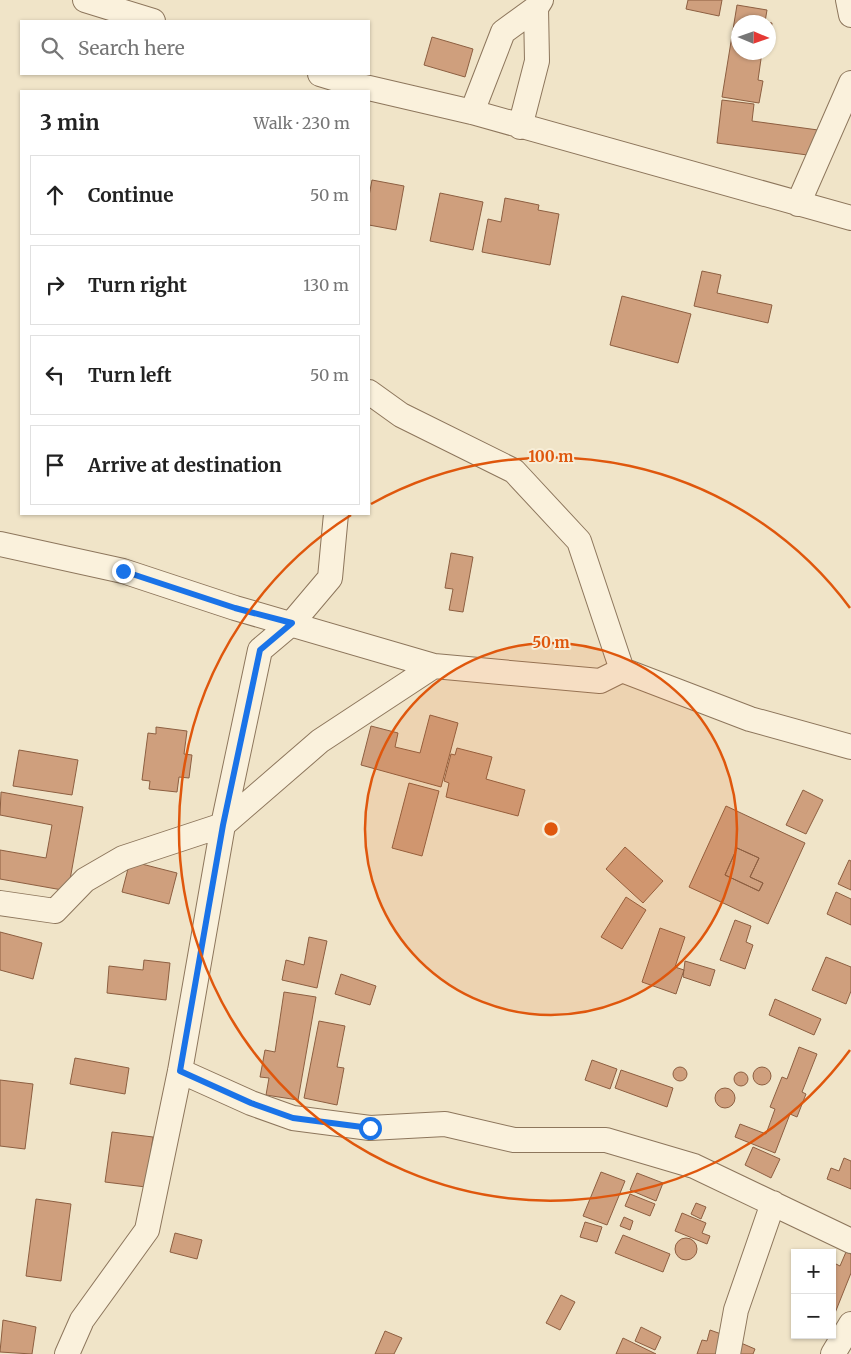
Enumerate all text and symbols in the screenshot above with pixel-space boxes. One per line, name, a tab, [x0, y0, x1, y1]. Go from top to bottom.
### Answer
north arrow	[731, 15, 776, 60]
search box	[20, 20, 370, 75]
icon: search	[38, 34, 66, 62]
text: Search here	[78, 36, 185, 60]
text: 3 min	[40, 109, 99, 136]
text: Walk · 230 m	[254, 113, 350, 133]
icon: ahead	[41, 181, 69, 209]
text: Continue	[88, 183, 174, 207]
text: 50 m	[310, 185, 349, 205]
icon: right	[41, 271, 69, 299]
text: Turn right	[88, 273, 187, 297]
text: 130 m	[303, 275, 349, 295]
icon: left	[41, 361, 69, 389]
text: Turn left	[88, 363, 172, 387]
text: 50 m	[310, 365, 349, 385]
text: 100 m	[529, 447, 573, 466]
icon: arrive	[41, 451, 69, 479]
text: Arrive at destination	[88, 453, 282, 477]
route end	[112, 560, 135, 583]
text: 50 m	[532, 633, 570, 652]
centre of rings	[542, 820, 560, 838]
route start	[359, 1117, 382, 1140]
map controls	[791, 1249, 836, 1339]
button: +	[791, 1249, 836, 1294]
button: −	[791, 1294, 836, 1339]

